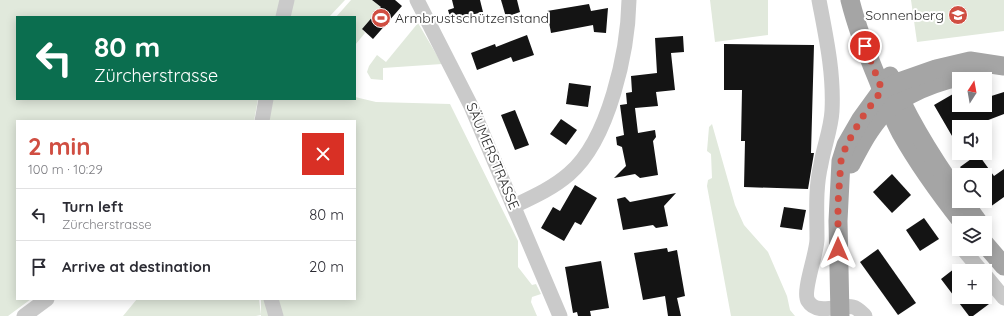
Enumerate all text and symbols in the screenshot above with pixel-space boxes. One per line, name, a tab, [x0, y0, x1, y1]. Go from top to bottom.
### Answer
school or university icon: Sonnenberg	[947, 4, 969, 26]
place label: Sonnenberg	[865, 6, 944, 24]
sports icon: Armbrustschützenstand	[370, 7, 392, 29]
place label: Armbrustschützenstand	[395, 9, 549, 27]
text: 80 m	[94, 29, 160, 64]
pin	[848, 29, 882, 63]
icon: left	[28, 32, 80, 84]
icon: arrive	[854, 35, 876, 57]
text: Zürcherstrasse	[94, 64, 218, 87]
north arrow	[952, 72, 992, 112]
map controls	[952, 72, 992, 304]
street label: SÄUMERSTRASSE	[462, 100, 524, 212]
button: sound	[952, 120, 992, 160]
text: 2 min	[28, 131, 90, 161]
button: close	[302, 133, 344, 175]
text: 100 m · 10:29	[28, 161, 103, 177]
button: search	[952, 168, 992, 208]
text: Turn left	[62, 197, 124, 216]
icon: left	[28, 204, 50, 226]
text: 80 m	[309, 205, 344, 224]
text: Zürcherstrasse	[62, 216, 152, 232]
button: layers	[952, 216, 992, 256]
position arrow	[817, 228, 859, 270]
icon: arrive	[28, 256, 50, 278]
text: Arrive at destination	[62, 257, 211, 276]
text: 20 m	[309, 257, 344, 276]
button: +	[952, 264, 992, 304]

